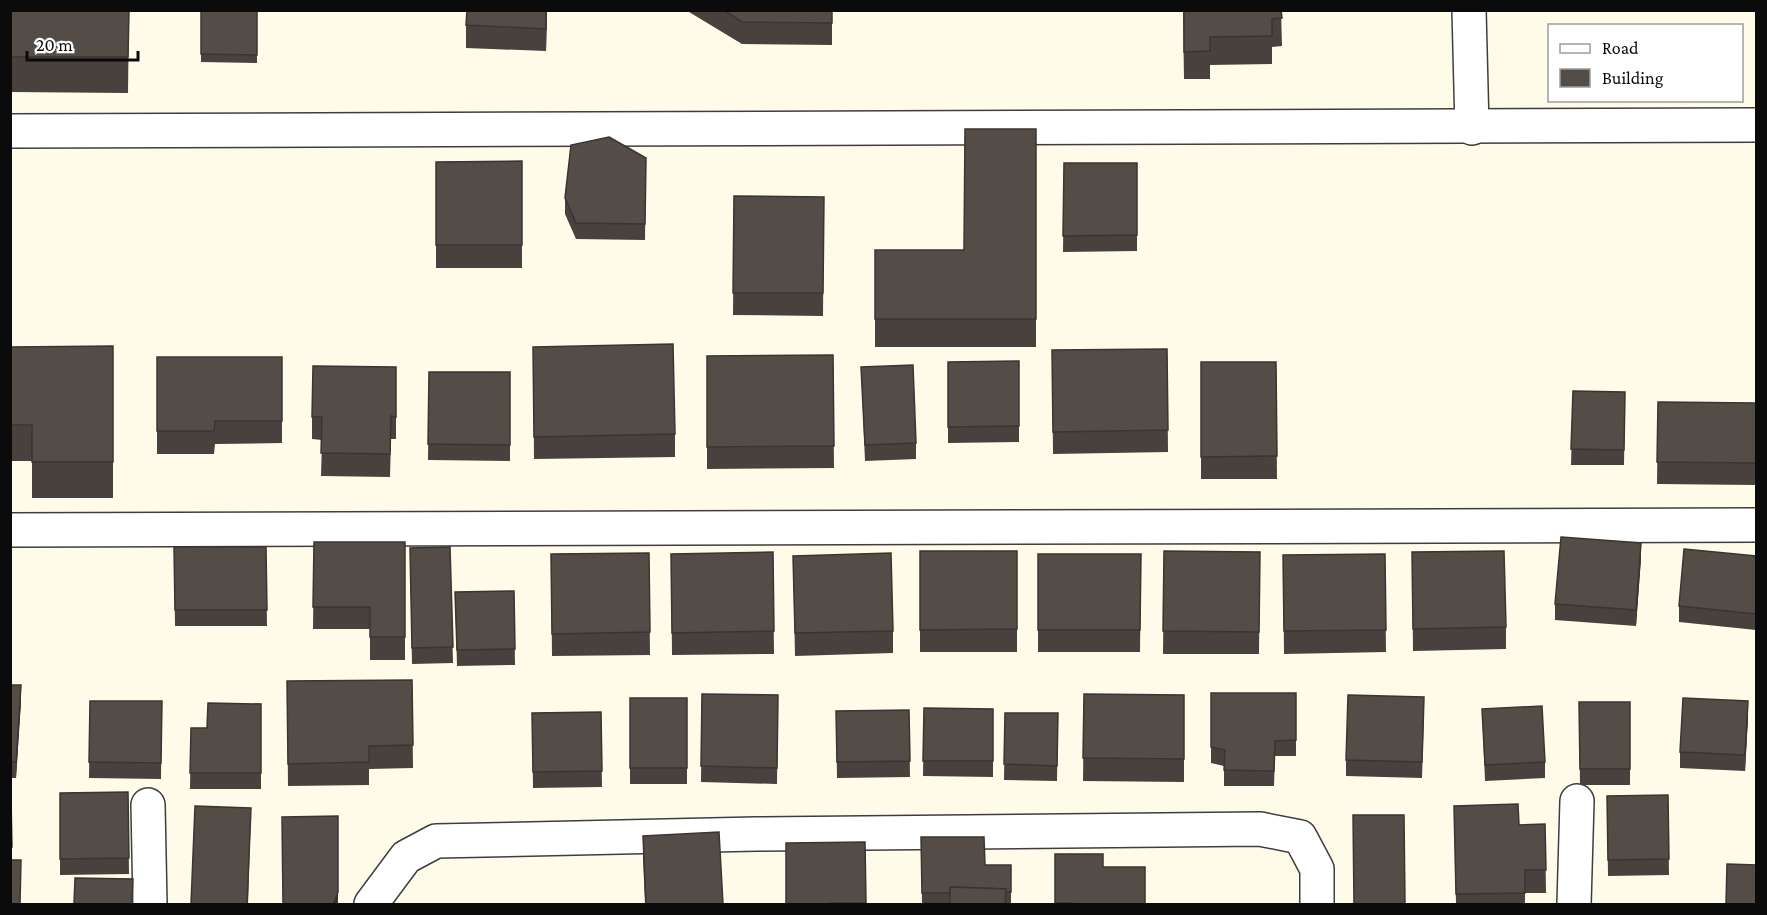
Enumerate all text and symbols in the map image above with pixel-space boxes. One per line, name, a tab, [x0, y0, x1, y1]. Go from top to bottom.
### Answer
scale bar	[27, 24, 138, 62]
legend	[1548, 24, 1743, 102]
text: 20 m	[36, 35, 73, 55]
text: Road	[1602, 38, 1639, 58]
text: Building	[1602, 68, 1664, 88]

